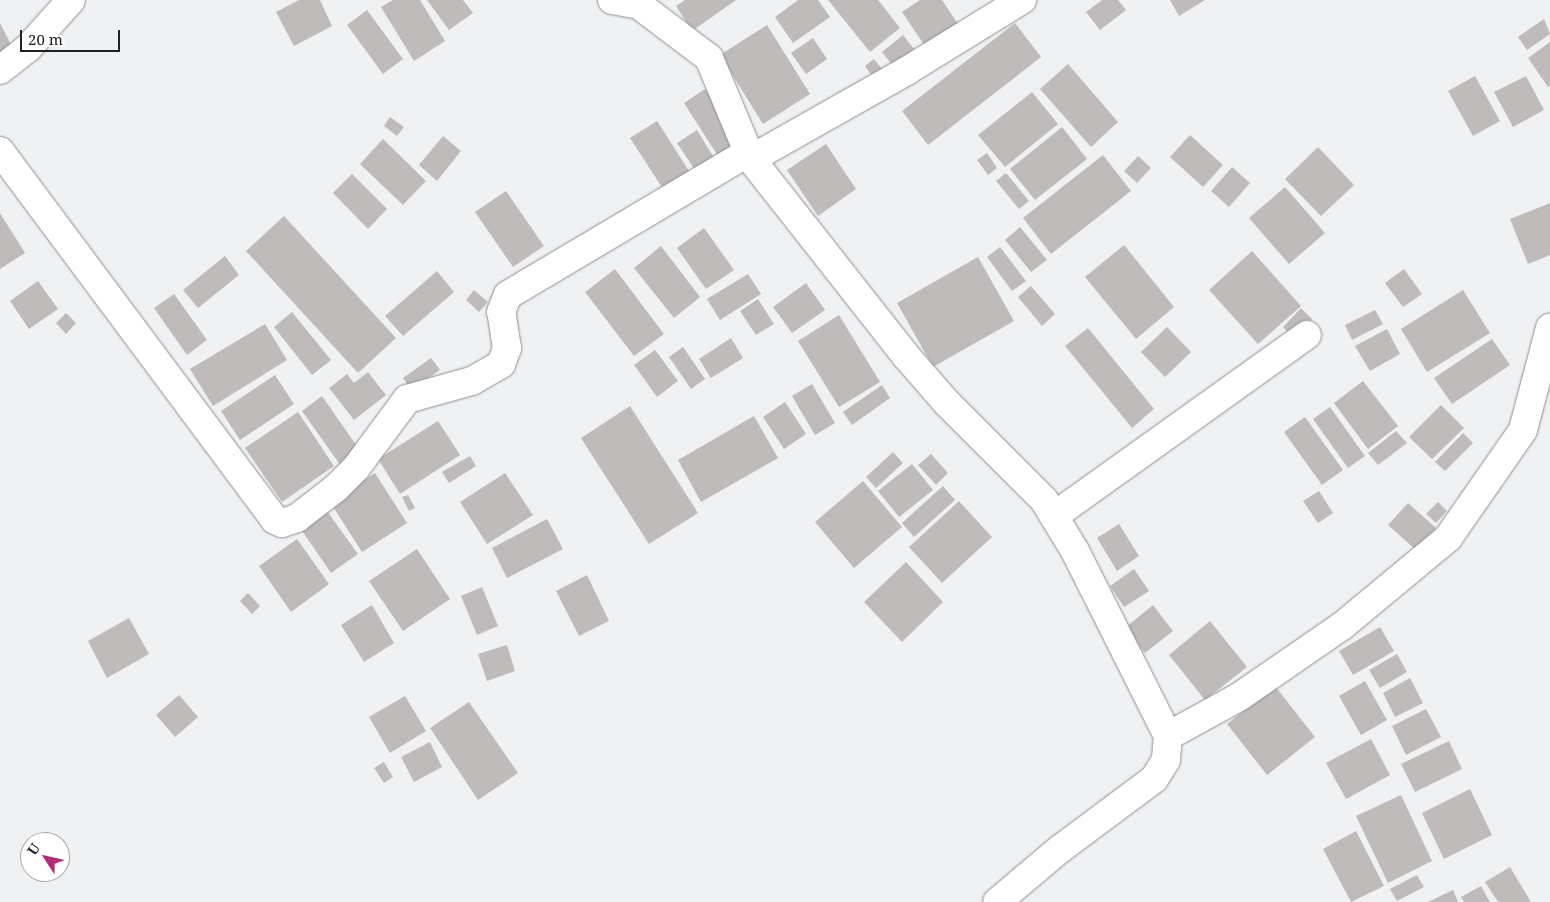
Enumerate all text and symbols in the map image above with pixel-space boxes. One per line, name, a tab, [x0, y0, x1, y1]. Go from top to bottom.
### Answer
scale bar	[22, 20, 122, 52]
text: 20 m	[28, 29, 63, 49]
north arrow	[20, 832, 70, 882]
text: U	[22, 839, 44, 858]

